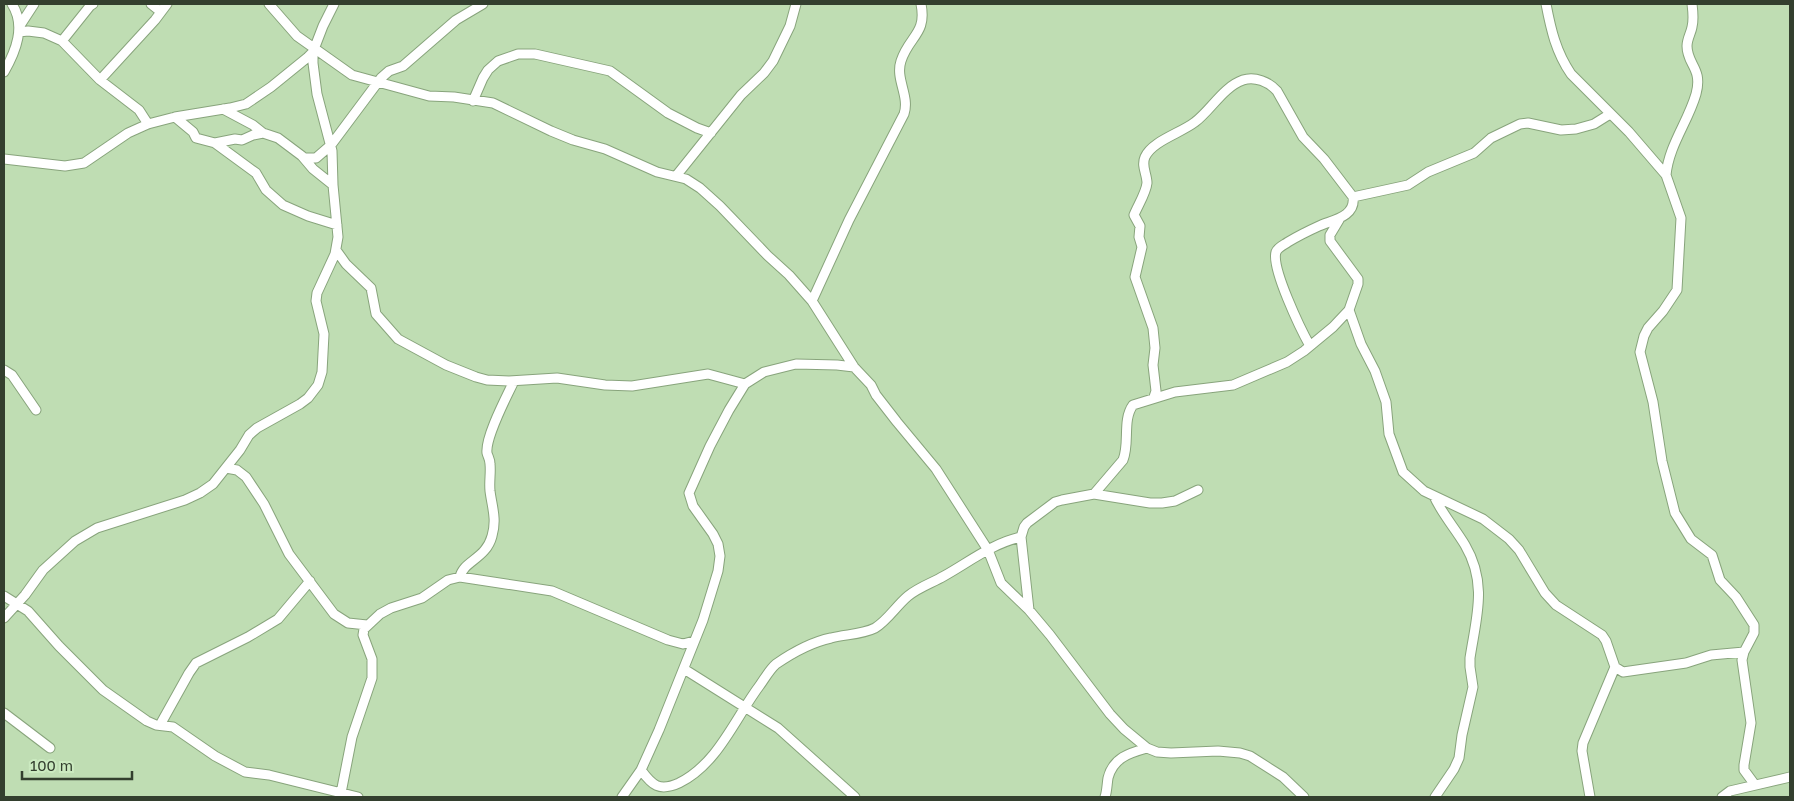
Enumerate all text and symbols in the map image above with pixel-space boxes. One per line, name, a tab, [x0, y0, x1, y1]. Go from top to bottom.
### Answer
scale bar	[22, 748, 132, 780]
text: 100 m	[30, 756, 73, 774]

